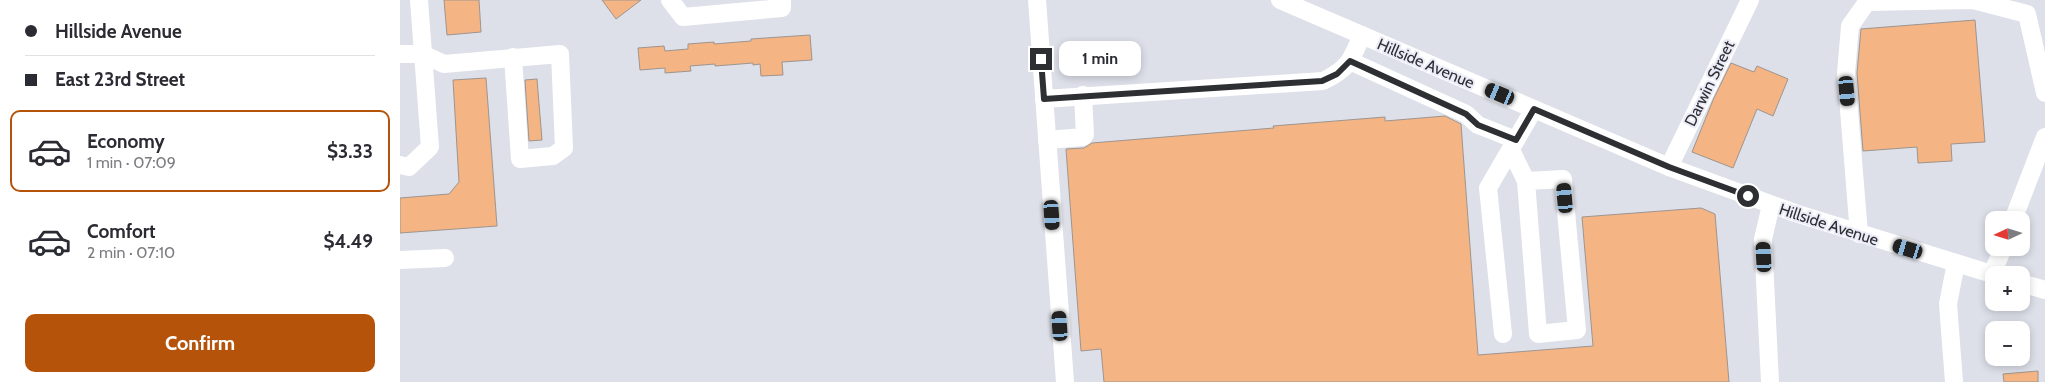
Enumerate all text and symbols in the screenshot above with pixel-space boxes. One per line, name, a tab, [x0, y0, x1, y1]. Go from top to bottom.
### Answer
text: Hillside Avenue	[55, 20, 182, 43]
street label: Hillside Avenue	[1374, 34, 1477, 92]
street label: Darwin Street	[1681, 37, 1739, 129]
callout: 1 min	[1058, 42, 1141, 76]
route end	[1030, 48, 1052, 70]
text: 1 min	[1082, 49, 1118, 68]
text: East 23rd Street	[55, 68, 185, 91]
car	[1838, 75, 1855, 107]
car	[1483, 81, 1516, 107]
icon: car	[27, 129, 72, 174]
text: Economy	[87, 130, 165, 153]
text: $3.33	[327, 140, 373, 163]
text: 1 min · 07:09	[87, 153, 176, 172]
car	[1556, 182, 1573, 214]
route start	[1737, 185, 1759, 207]
street label: Hillside Avenue	[1777, 199, 1881, 250]
car	[1043, 200, 1060, 230]
north arrow	[1985, 211, 2030, 256]
map controls	[1985, 211, 2030, 366]
icon: car	[27, 219, 72, 264]
text: Comfort	[87, 220, 156, 243]
text: $4.49	[323, 230, 373, 253]
car	[1891, 237, 1924, 261]
car	[1755, 242, 1772, 272]
text: 2 min · 07:10	[87, 243, 175, 262]
button: +	[1985, 266, 2030, 311]
car	[1051, 311, 1068, 341]
button: Confirm	[25, 314, 375, 372]
button: −	[1985, 321, 2030, 366]

